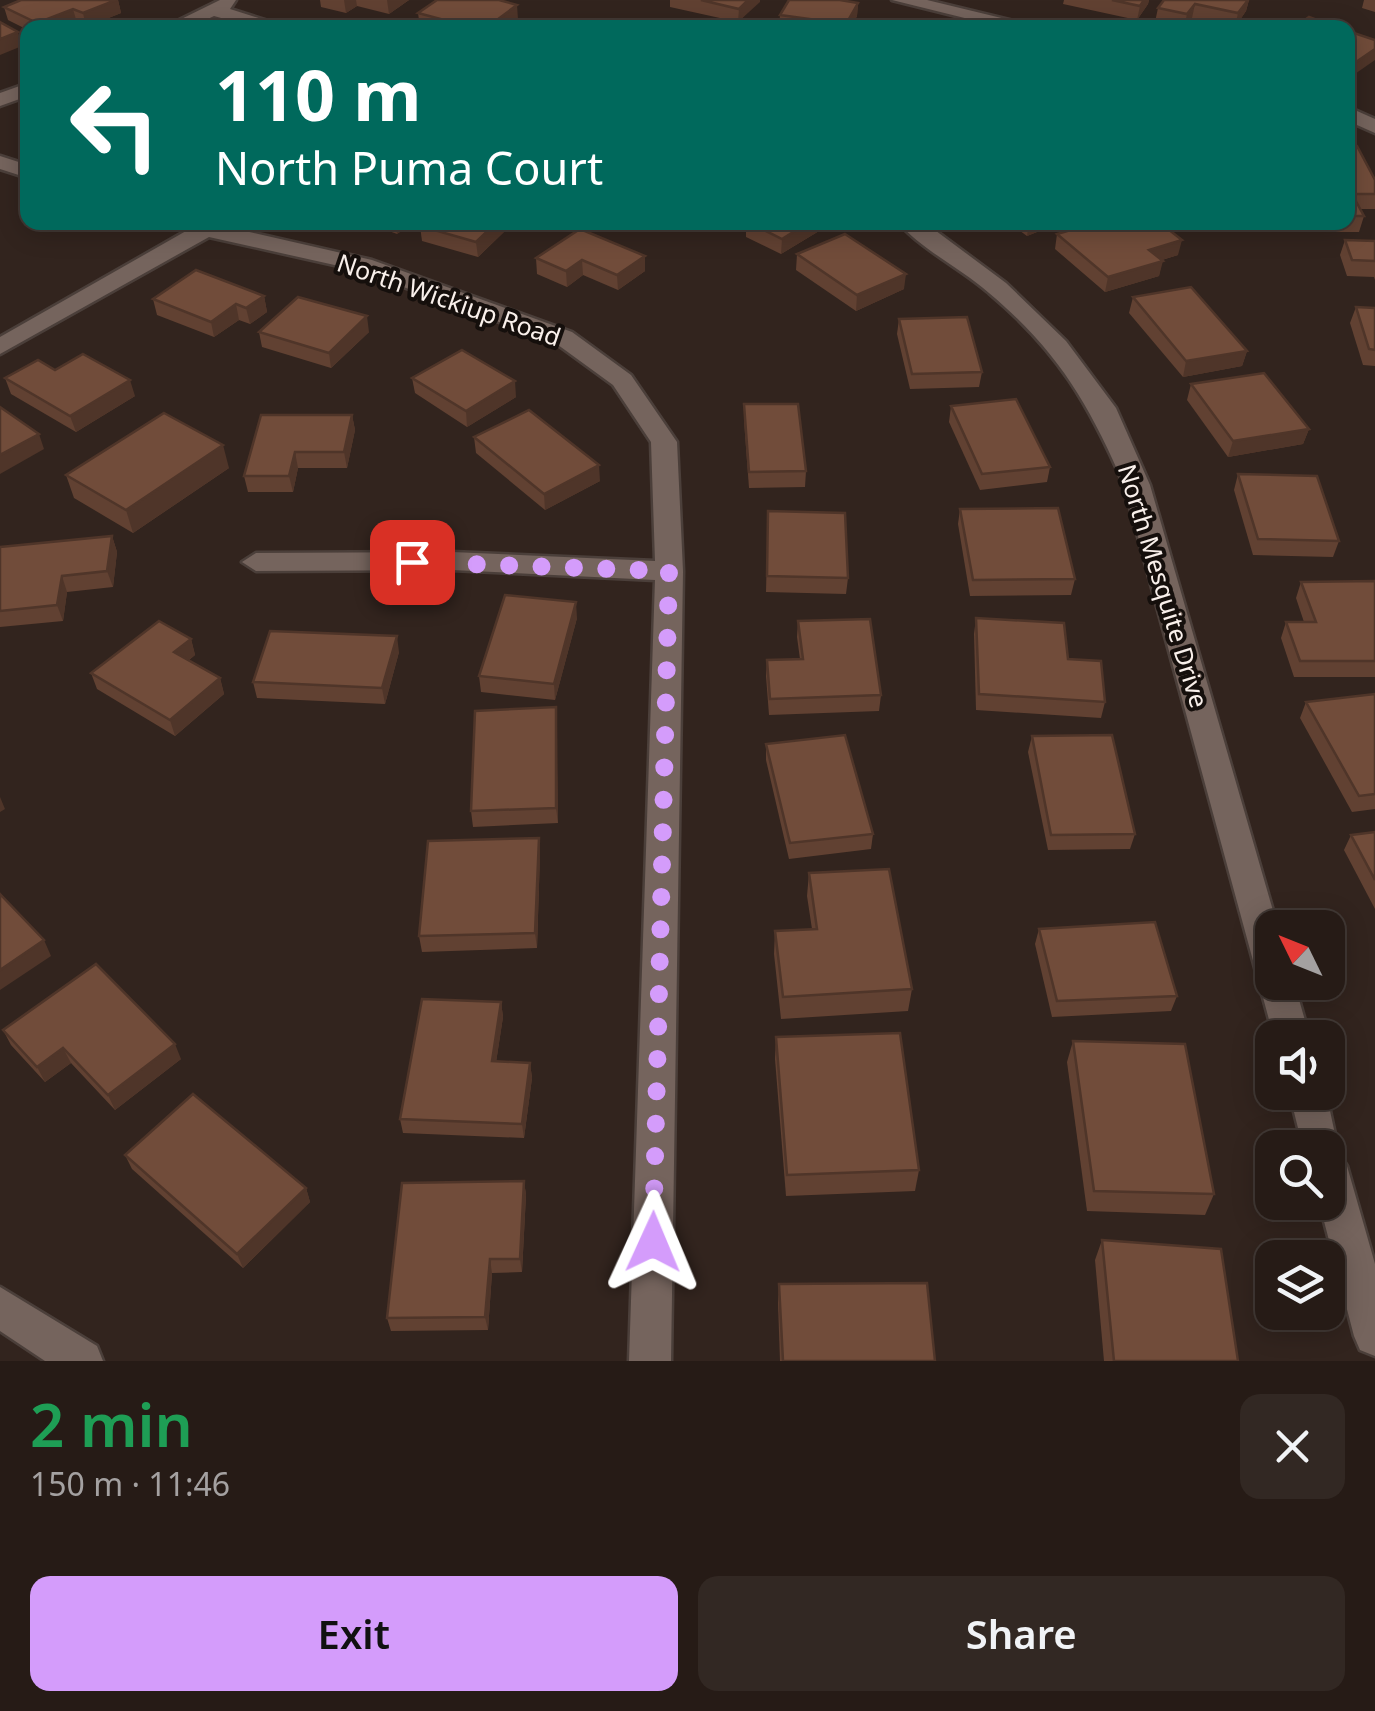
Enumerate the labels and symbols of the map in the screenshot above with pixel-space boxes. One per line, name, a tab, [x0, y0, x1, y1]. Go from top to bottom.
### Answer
street label: North Wickiup Road	[333, 245, 566, 353]
street label: North Mesquite Drive	[1111, 460, 1217, 712]
pin	[370, 520, 455, 605]
north arrow	[1255, 910, 1345, 1000]
position arrow	[601, 1190, 705, 1294]

